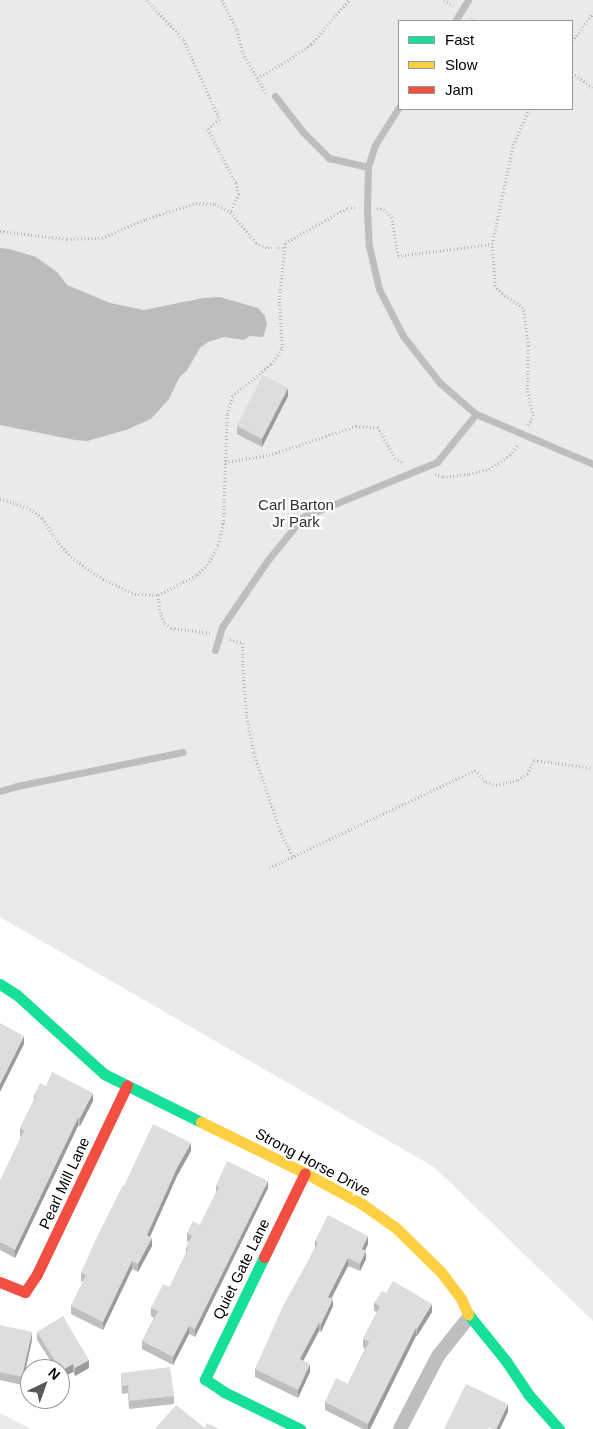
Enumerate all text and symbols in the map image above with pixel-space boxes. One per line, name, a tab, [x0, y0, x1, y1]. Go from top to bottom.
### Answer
legend	[398, 20, 573, 110]
text: Fast	[445, 31, 474, 48]
text: Slow	[445, 56, 478, 73]
text: Jam	[445, 81, 473, 98]
park label: Carl Barton Jr Park	[258, 495, 334, 530]
street label: Strong Horse Drive	[252, 1124, 374, 1200]
street label: Pearl Mill Lane	[35, 1134, 93, 1232]
street label: Quiet Gate Lane	[209, 1216, 273, 1322]
north arrow	[20, 1359, 70, 1409]
text: N	[45, 1364, 63, 1383]

